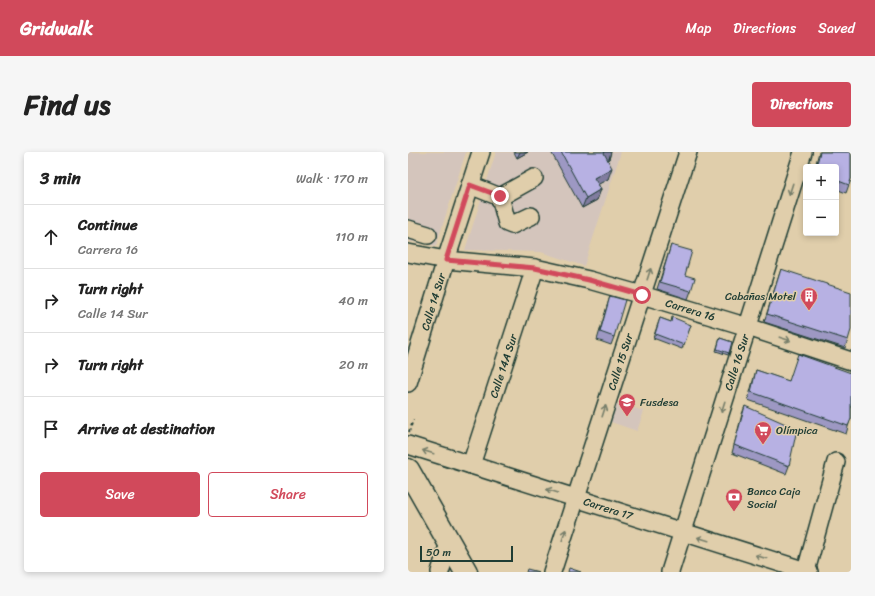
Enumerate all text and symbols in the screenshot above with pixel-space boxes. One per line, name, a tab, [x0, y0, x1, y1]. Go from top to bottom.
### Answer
text: Gridwalk	[20, 12, 93, 45]
text: Map	[685, 16, 711, 41]
text: Directions	[733, 16, 796, 41]
text: Saved	[818, 16, 855, 41]
text: Find us	[24, 80, 111, 129]
button: Directions	[752, 82, 851, 127]
text: 3 min	[40, 163, 81, 193]
map controls	[803, 164, 839, 236]
button: +	[803, 164, 839, 200]
text: Walk · 170 m	[296, 167, 368, 190]
one-way arrow	[787, 183, 794, 196]
route end	[491, 187, 509, 205]
button: −	[803, 200, 839, 236]
text: Continue	[78, 212, 138, 238]
text: 110 m	[335, 225, 368, 248]
icon: ahead	[40, 226, 62, 248]
text: Carrera 16	[78, 238, 138, 261]
one-way arrow	[646, 268, 653, 281]
street label: Calle 14 Sur	[415, 269, 451, 333]
text: Turn right	[78, 276, 143, 302]
route start	[633, 286, 651, 304]
building icon: Cabañas Motel	[799, 286, 819, 311]
place label: Cabañas Motel	[725, 287, 797, 306]
text: 40 m	[338, 289, 368, 312]
icon: right	[40, 290, 62, 312]
street label: Carrera 16	[663, 293, 718, 326]
text: Calle 14 Sur	[78, 302, 148, 325]
street label: Calle 15 Sur	[602, 329, 639, 393]
street label: Calle 14A Sur	[484, 330, 523, 401]
street label: Calle 16 Sur	[719, 330, 755, 393]
one-way arrow	[778, 336, 790, 344]
text: Turn right	[78, 352, 143, 378]
text: 20 m	[339, 353, 368, 376]
icon: right	[40, 354, 62, 376]
school or university icon: Fusdesa	[617, 392, 637, 417]
place label: Fusdesa	[640, 393, 679, 412]
one-way arrow	[718, 400, 726, 412]
one-way arrow	[601, 405, 608, 418]
text: Arrive at destination	[78, 416, 215, 442]
icon: arrive	[40, 418, 62, 440]
supermarket icon: Olímpica	[753, 420, 773, 445]
place label: Olímpica	[776, 421, 818, 440]
one-way arrow	[422, 448, 435, 455]
button: Save	[40, 472, 200, 517]
button: Share	[208, 472, 368, 517]
place label: Banco Caja Social	[747, 482, 801, 514]
one-way arrow	[546, 487, 559, 494]
bank icon: Banco Caja Social	[724, 487, 744, 512]
street label: Carrera 17	[581, 492, 636, 525]
one-way arrow	[561, 529, 568, 542]
one-way arrow	[697, 534, 709, 542]
text: 50 m	[426, 543, 451, 562]
scale bar	[420, 544, 513, 563]
one-way arrow	[755, 553, 768, 560]

